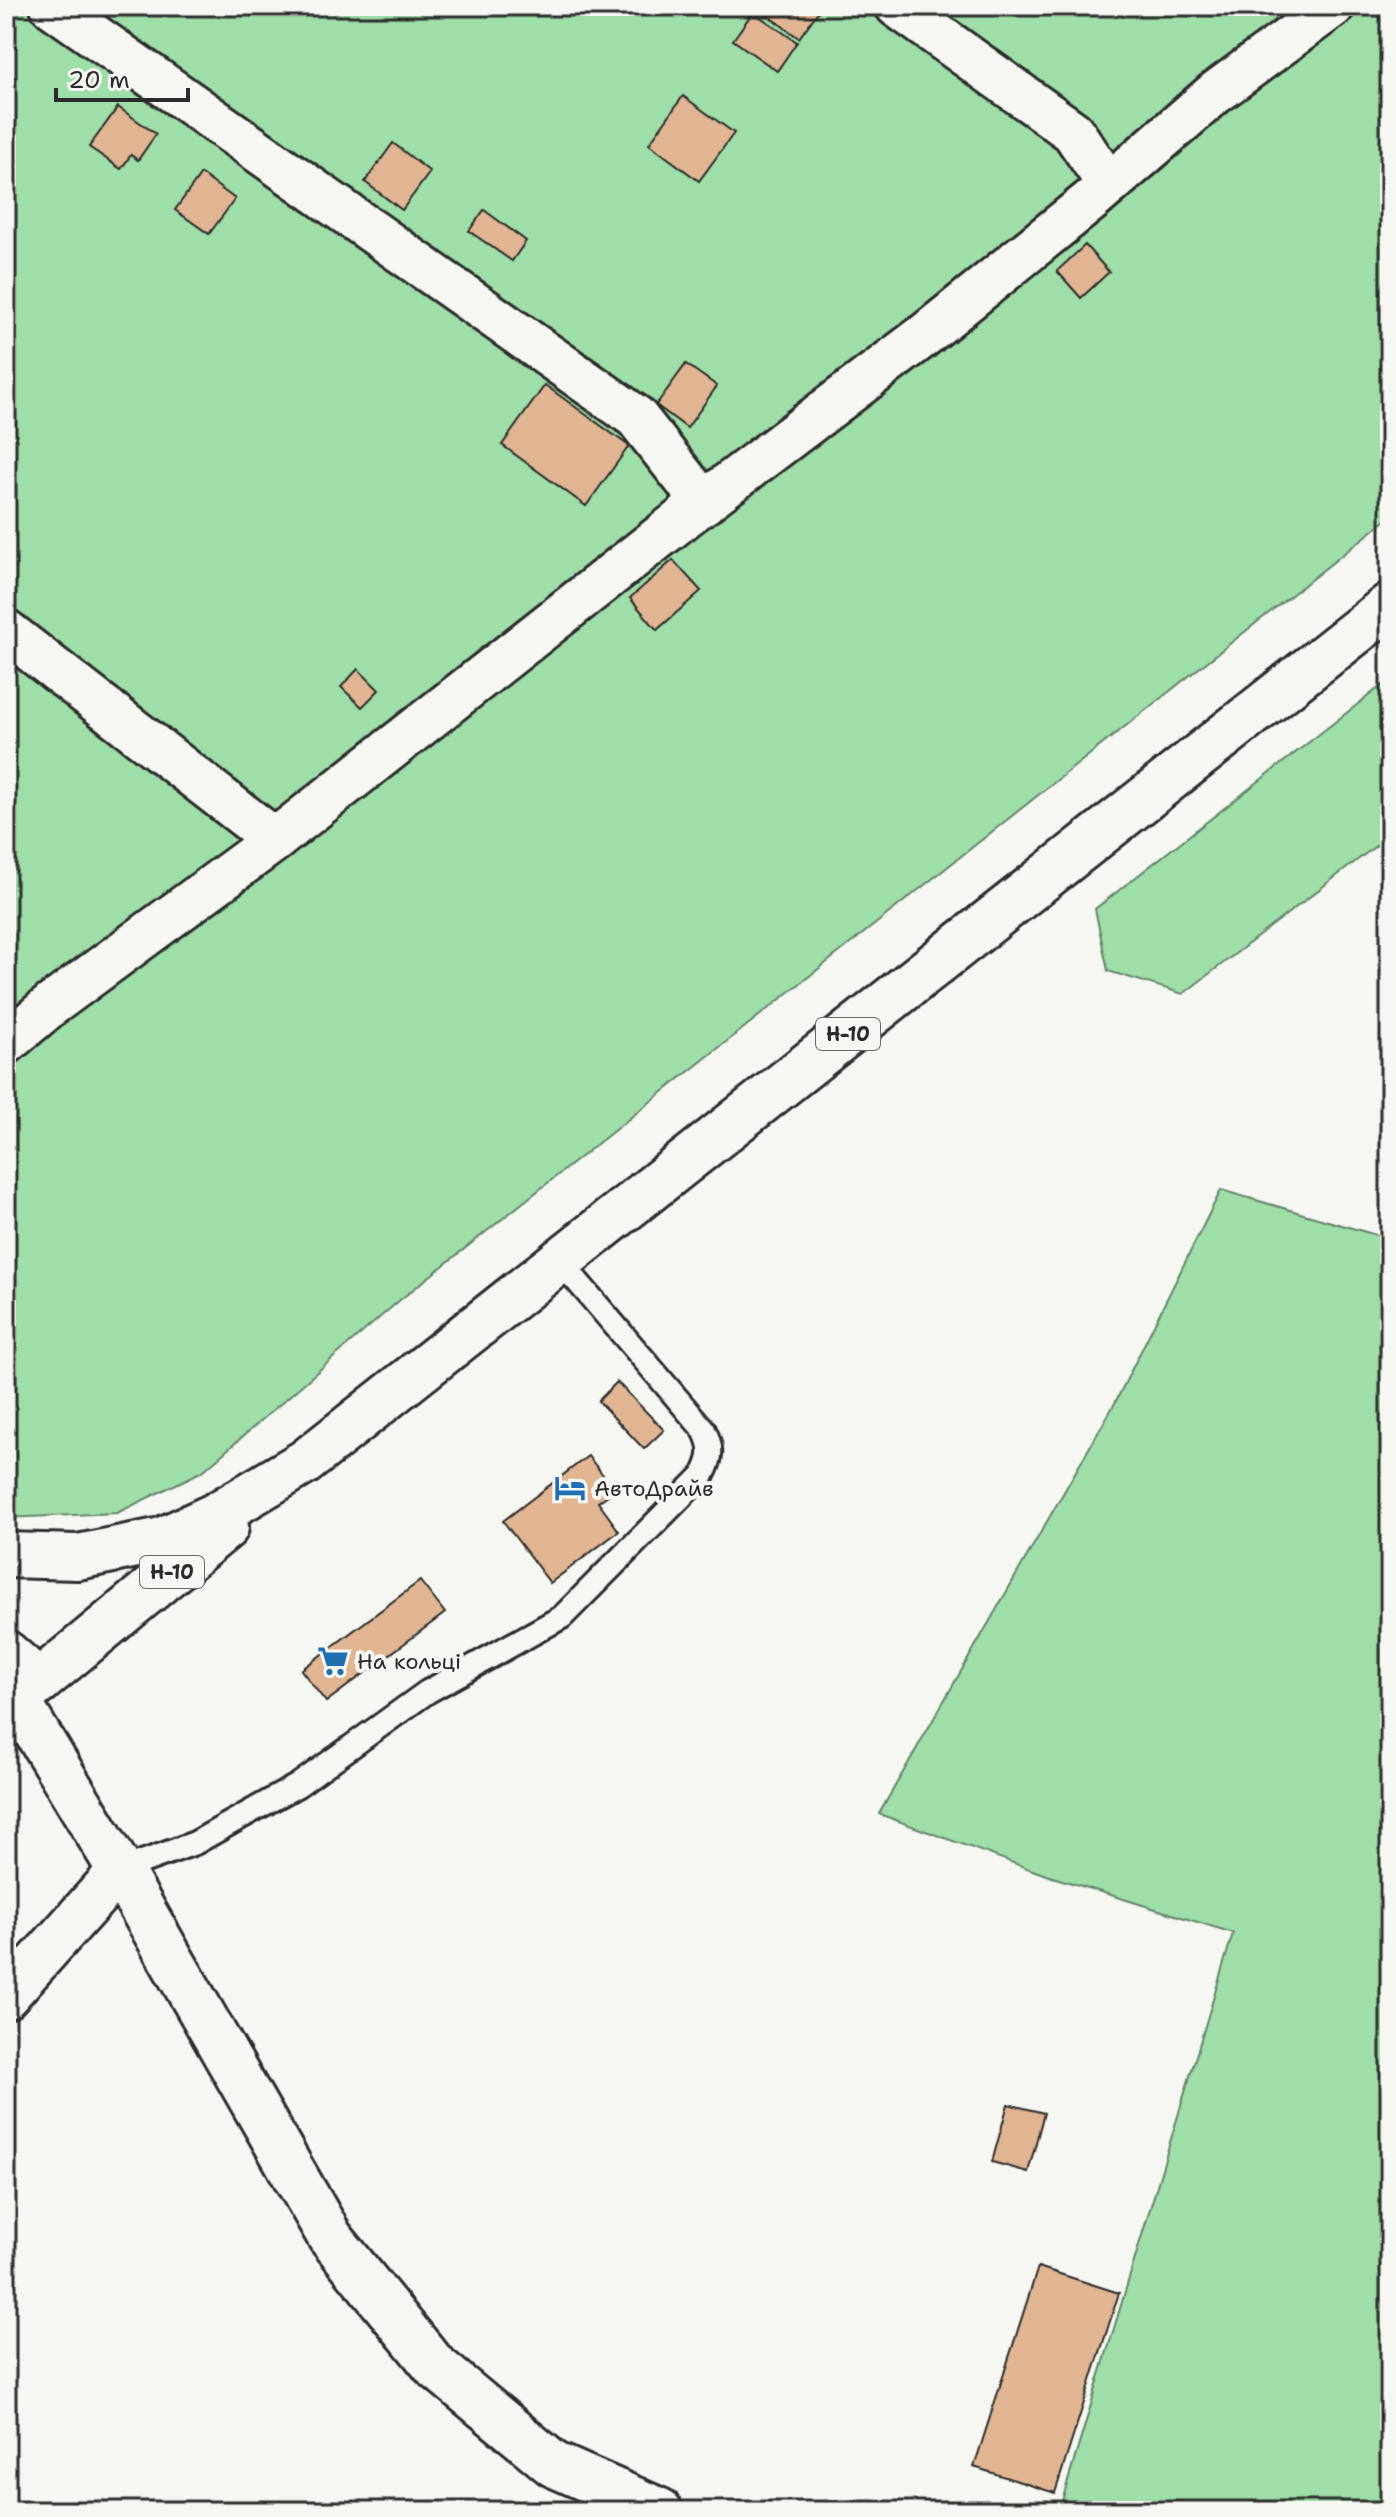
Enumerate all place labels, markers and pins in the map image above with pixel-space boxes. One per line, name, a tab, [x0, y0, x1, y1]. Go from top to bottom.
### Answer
hotel icon: АвтоДрайв	[553, 1471, 587, 1505]
place label: АвтоДрайв	[594, 1474, 714, 1503]
supermarket icon: На кольці	[316, 1644, 350, 1678]
place label: На кольці	[357, 1647, 461, 1676]

